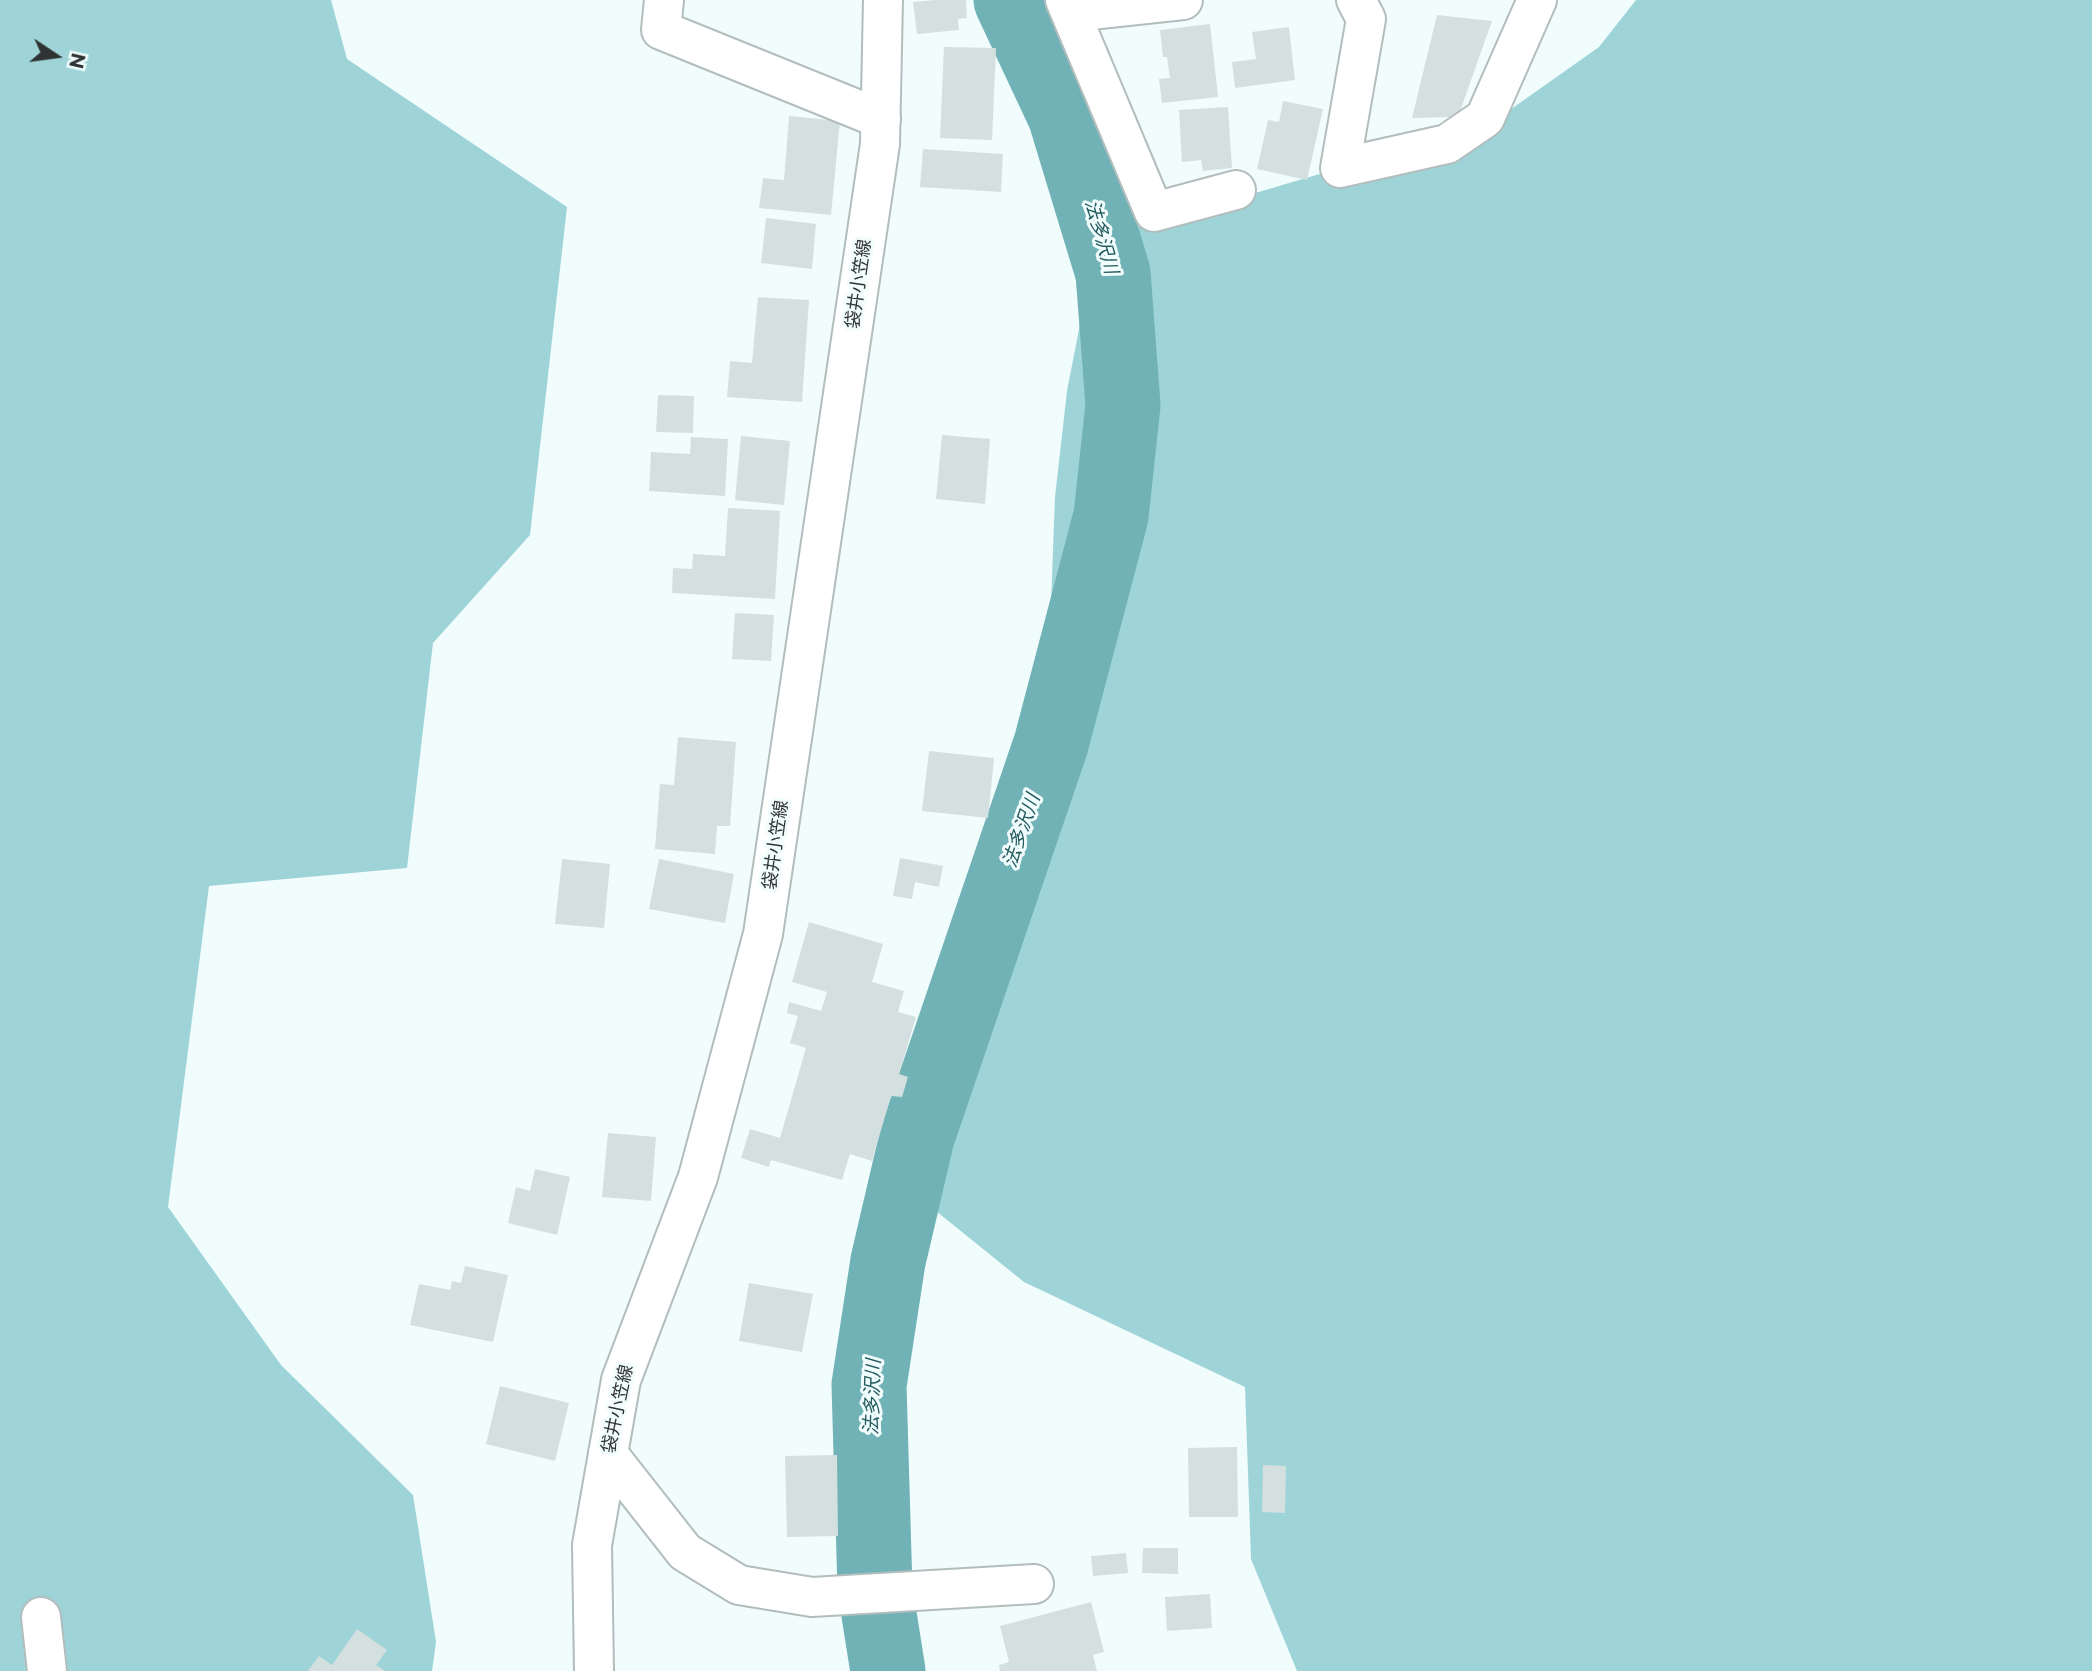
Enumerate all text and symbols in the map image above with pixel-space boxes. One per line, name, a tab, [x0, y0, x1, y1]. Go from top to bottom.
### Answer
north arrow	[21, 21, 91, 91]
text: N	[64, 51, 90, 71]
water label: 法多沢川	[1080, 197, 1122, 277]
street label: 袋井小笠線	[842, 238, 876, 330]
water label: 法多沢川	[999, 791, 1045, 871]
street label: 袋井小笠線	[759, 799, 793, 891]
water label: 法多沢川	[860, 1359, 886, 1435]
street label: 袋井小笠線	[598, 1363, 638, 1455]

